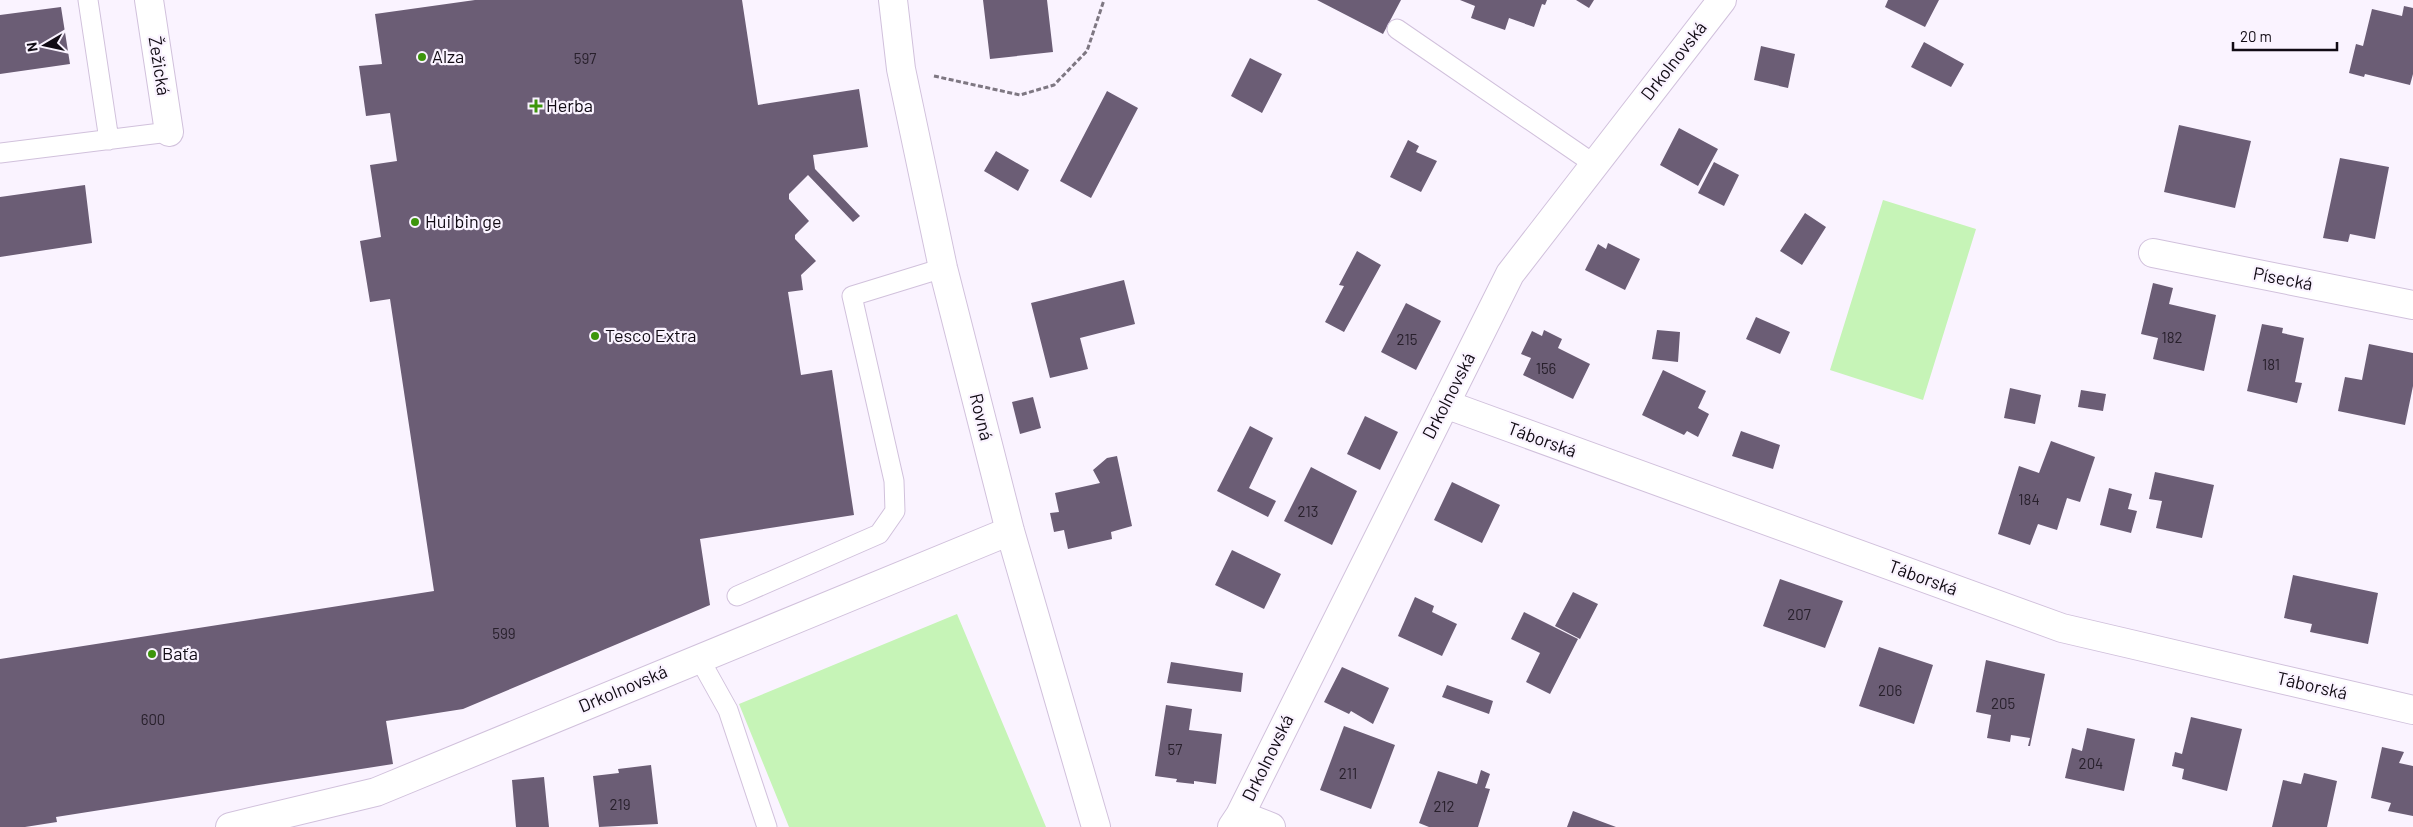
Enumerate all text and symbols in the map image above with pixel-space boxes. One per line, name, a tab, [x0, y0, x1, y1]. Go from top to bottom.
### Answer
street label: Drkolnovská	[1636, 17, 1711, 104]
north arrow	[20, 20, 70, 70]
scale bar	[2233, 20, 2337, 52]
text: 20 m	[2240, 27, 2272, 45]
street label: Žežická	[144, 35, 176, 97]
text: N	[23, 41, 41, 53]
place label: Alza	[432, 45, 464, 67]
house number: 597	[574, 49, 596, 67]
marker: Alza	[416, 51, 428, 63]
place label: Herba	[546, 94, 593, 116]
marker: Herba	[530, 100, 542, 112]
place label: Hui bin ge	[425, 210, 502, 232]
marker: Hui bin ge	[409, 216, 421, 228]
street label: Písecká	[2252, 261, 2315, 295]
place label: Tesco Extra	[605, 324, 697, 346]
house number: 182	[2161, 328, 2183, 346]
marker: Tesco Extra	[589, 330, 601, 342]
house number: 215	[1397, 330, 1417, 348]
street label: Drkolnovská	[1417, 349, 1479, 442]
house number: 181	[2262, 355, 2280, 373]
house number: 156	[1536, 359, 1556, 377]
street label: Rovná	[966, 391, 998, 443]
street label: Táborská	[1505, 416, 1580, 462]
house number: 184	[2018, 490, 2040, 508]
house number: 213	[1298, 502, 1318, 520]
street label: Táborská	[1886, 554, 1961, 600]
house number: 207	[1787, 605, 1811, 623]
house number: 599	[492, 624, 516, 642]
place label: Baťa	[162, 642, 198, 664]
marker: Baťa	[146, 648, 158, 660]
street label: Drkolnovská	[575, 660, 670, 717]
street label: Táborská	[2275, 666, 2350, 704]
house number: 206	[1878, 681, 1902, 699]
house number: 205	[1991, 694, 2015, 712]
house number: 600	[141, 710, 165, 728]
street label: Drkolnovská	[1237, 710, 1298, 805]
house number: 57	[1168, 740, 1182, 758]
house number: 204	[2079, 754, 2103, 772]
house number: 211	[1339, 764, 1357, 782]
house number: 219	[610, 795, 630, 813]
house number: 212	[1433, 797, 1455, 815]

